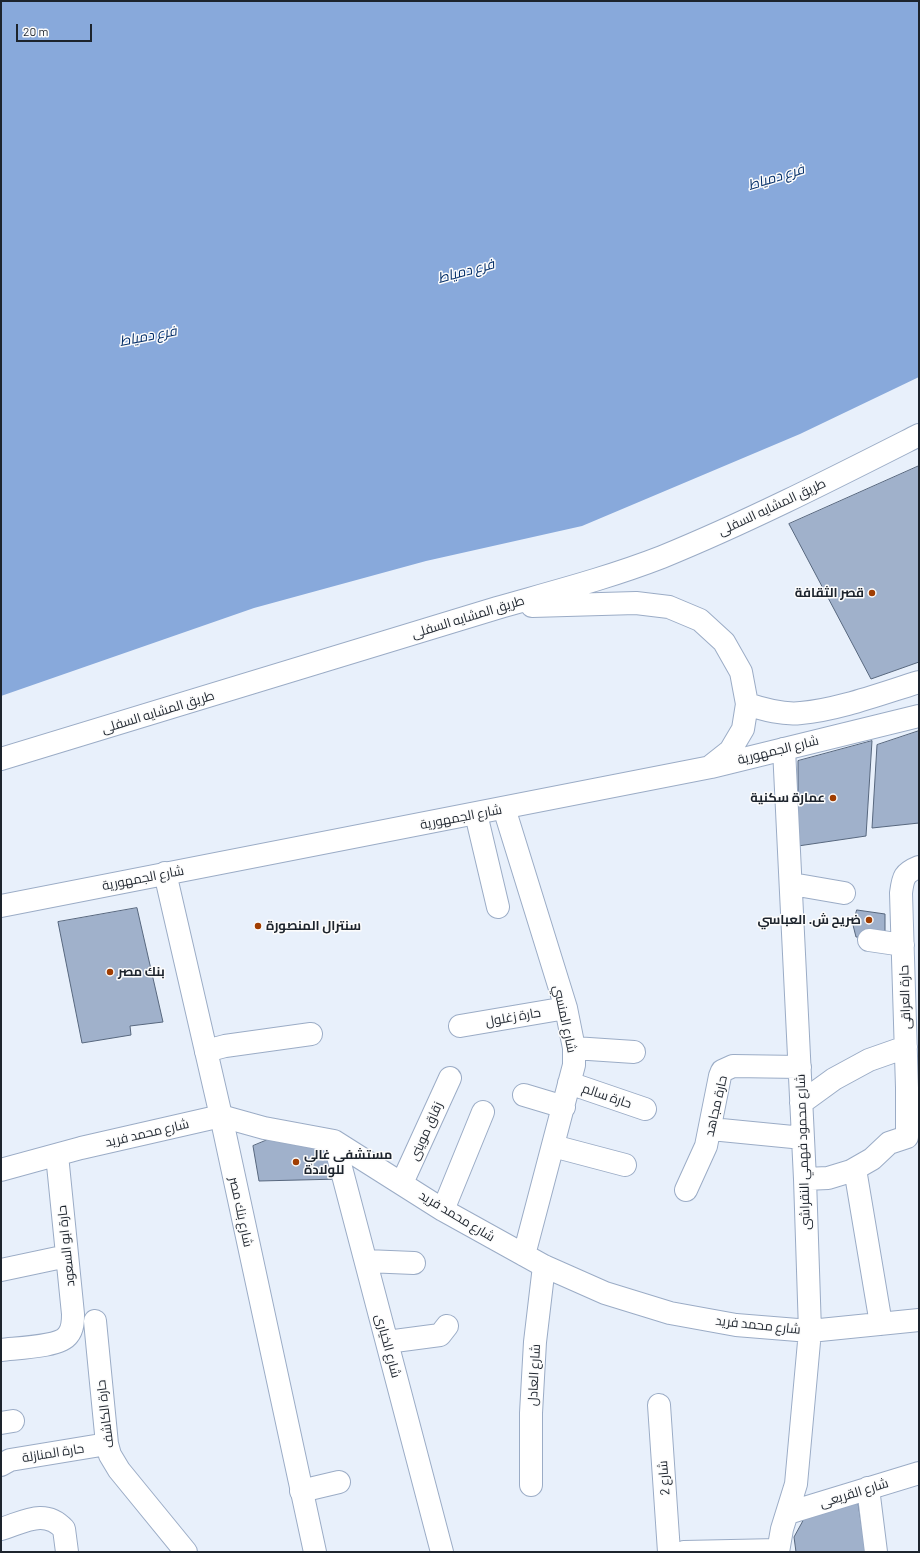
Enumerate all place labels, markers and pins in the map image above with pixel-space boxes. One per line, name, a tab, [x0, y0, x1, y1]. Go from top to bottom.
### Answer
place label: قصر الثقافة	[795, 585, 864, 601]
marker: قصر الثقافة	[867, 588, 877, 598]
place label: عمارة سكنية	[750, 790, 825, 806]
marker: عمارة سكنية	[828, 793, 838, 803]
place label: ضريح ش. العباسي	[758, 912, 861, 928]
marker: ضريح ش. العباسي	[864, 915, 874, 925]
place label: سنترال المنصورة	[266, 918, 361, 934]
marker: سنترال المنصورة	[253, 921, 263, 931]
place label: بنك مصر	[118, 964, 165, 980]
marker: بنك مصر	[105, 967, 115, 977]
place label: مستشفى غالي للولادة	[304, 1147, 392, 1178]
marker: مستشفى غالي للولادة	[291, 1157, 301, 1167]

